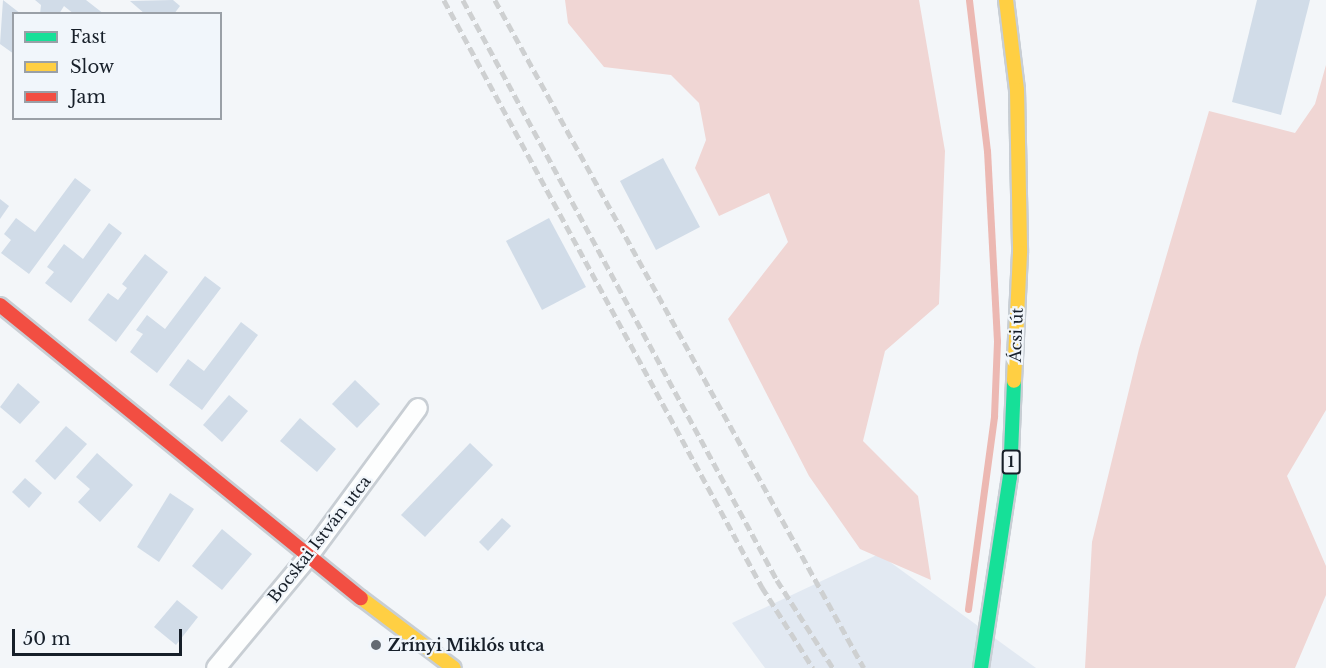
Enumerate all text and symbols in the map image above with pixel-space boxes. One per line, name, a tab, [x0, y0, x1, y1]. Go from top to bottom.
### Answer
legend	[12, 12, 222, 120]
text: Fast	[70, 26, 106, 48]
text: Slow	[70, 56, 114, 78]
text: Jam	[70, 86, 106, 108]
street label: Ácsi út	[1005, 307, 1027, 363]
road number: 1	[1000, 450, 1022, 474]
street label: Bocskai István utca	[264, 472, 374, 606]
scale bar	[15, 617, 184, 655]
text: 50 m	[23, 628, 71, 650]
place label: Zrínyi Miklós utca	[388, 635, 544, 655]
marker: Zrínyi Miklós utca	[369, 638, 383, 652]

